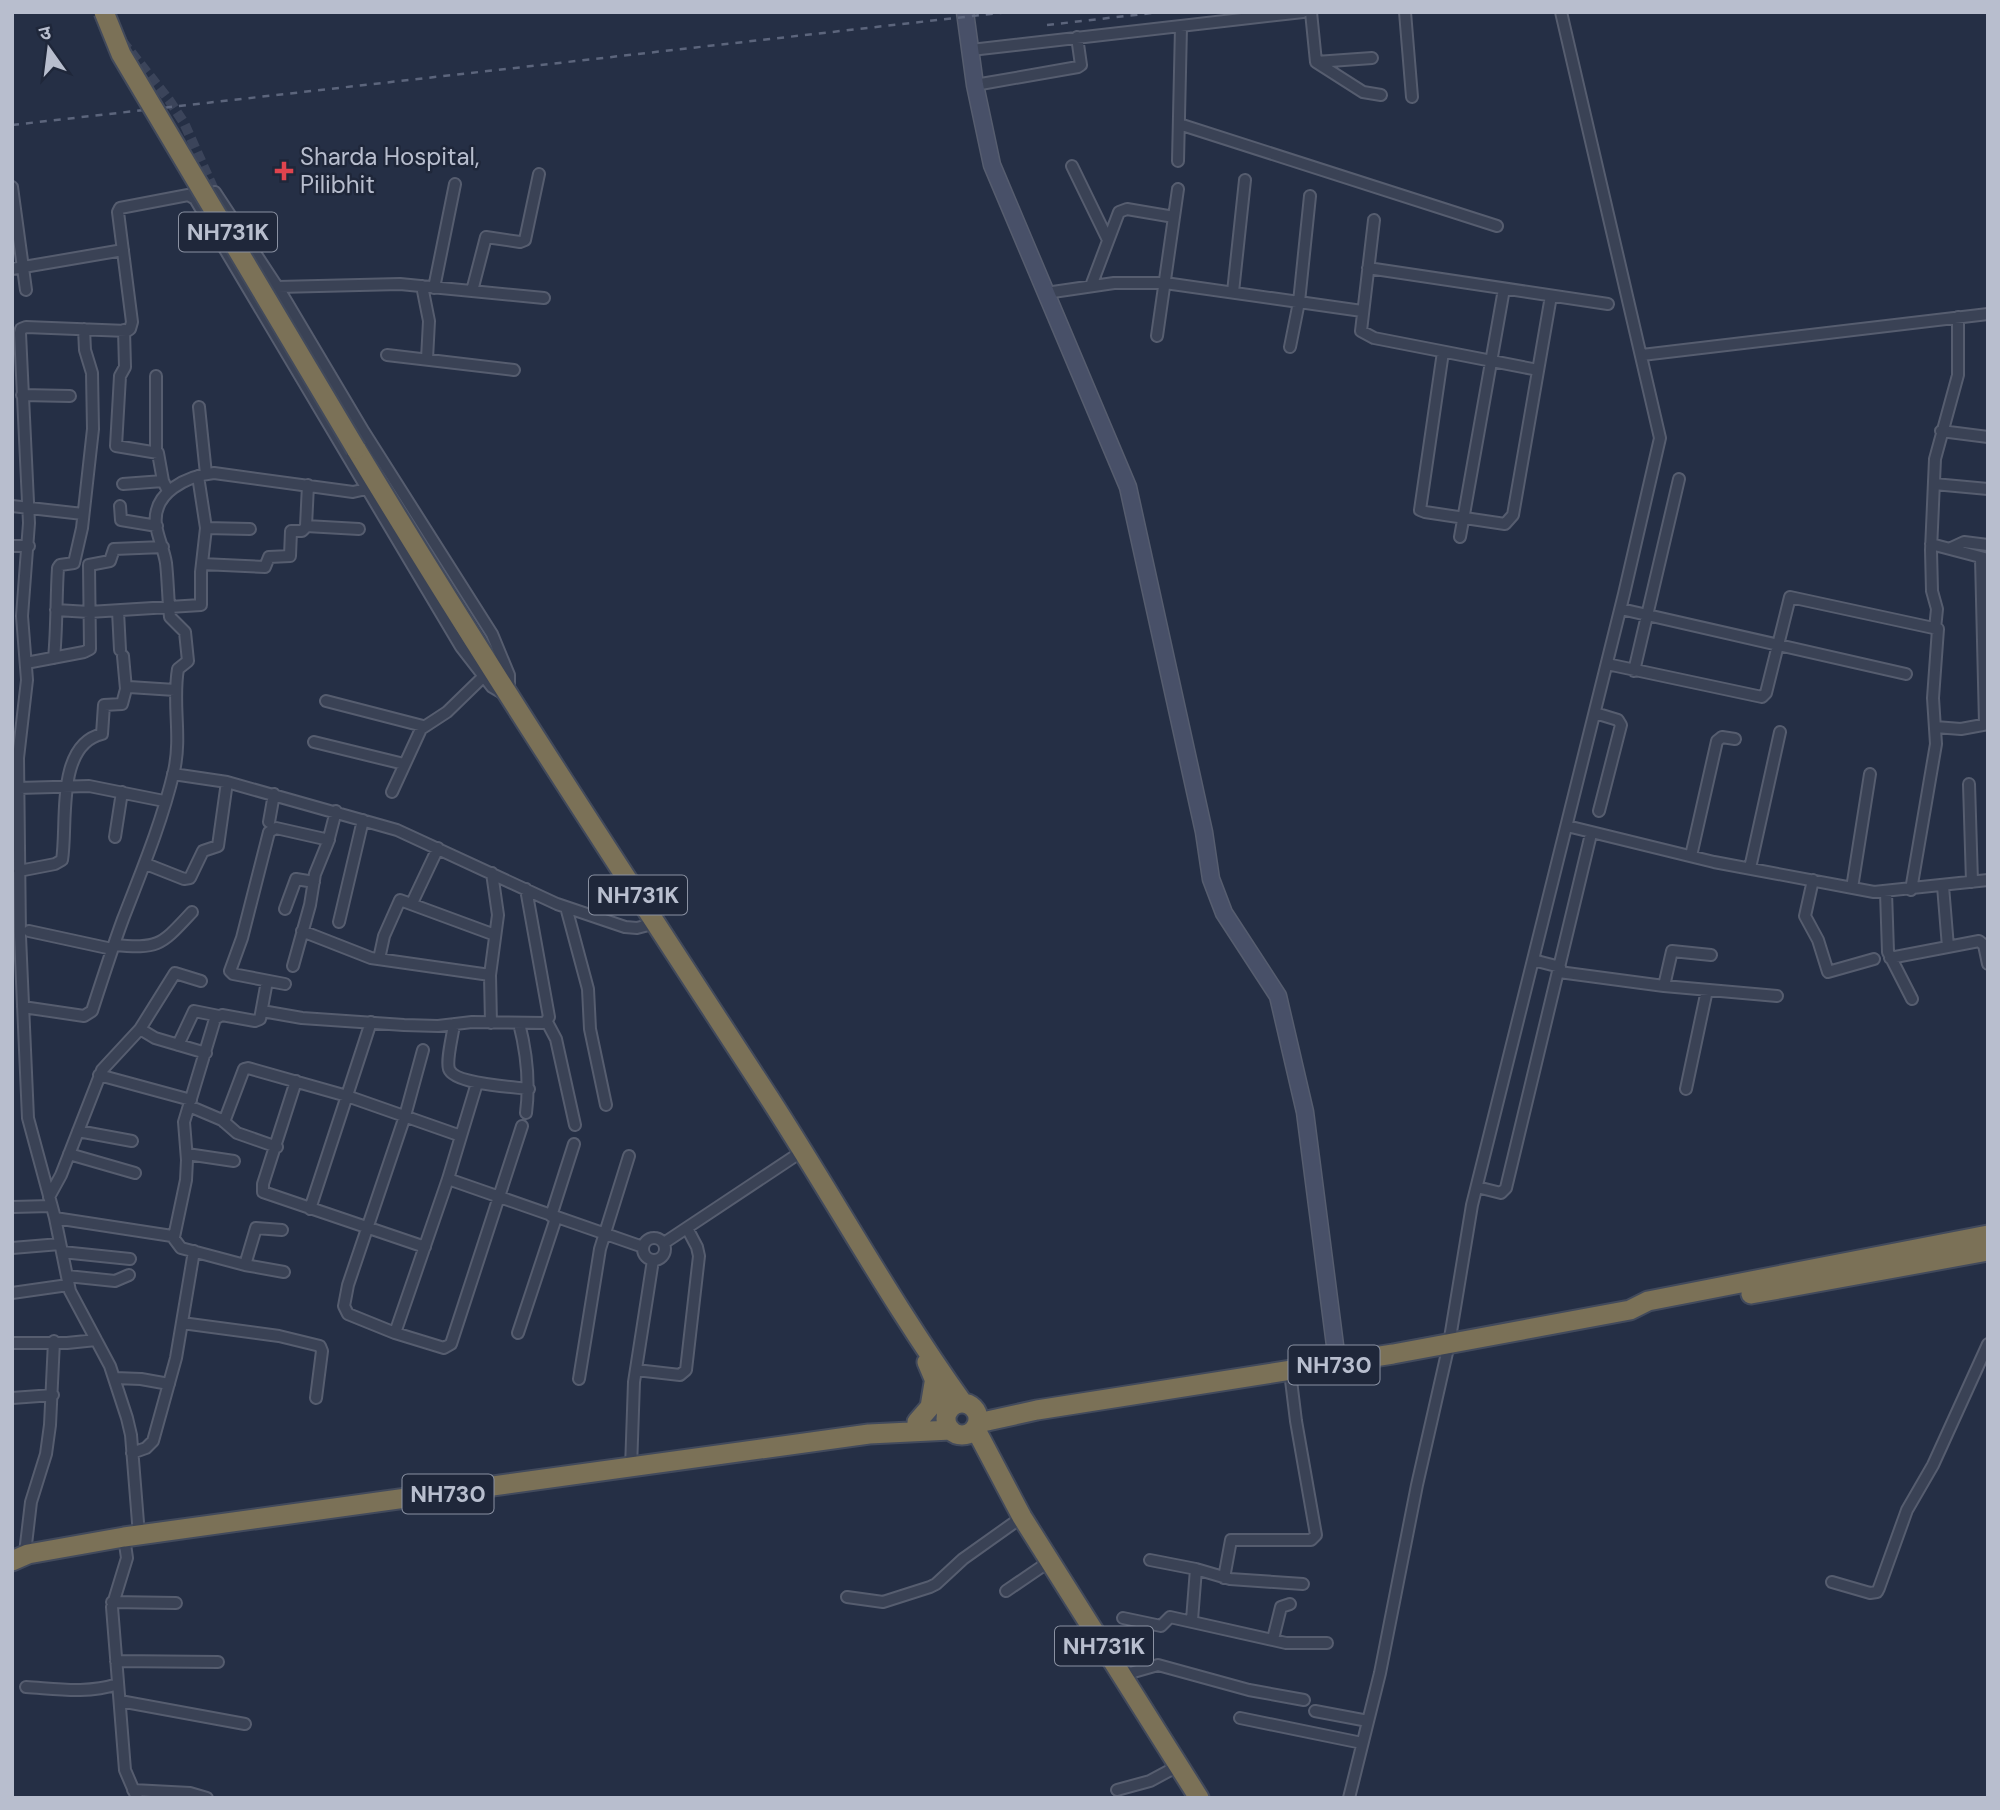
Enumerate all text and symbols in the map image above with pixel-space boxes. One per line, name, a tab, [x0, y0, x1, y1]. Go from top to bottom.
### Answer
north arrow	[14, 14, 84, 84]
text: उ	[37, 19, 54, 46]
place label: Sharda Hospital, Pilibhit	[300, 141, 479, 200]
marker: Sharda Hospital, Pilibhit	[274, 161, 294, 181]
road number: NH731K	[179, 213, 277, 252]
road number: NH731K	[589, 876, 687, 914]
road number: NH730	[1288, 1346, 1380, 1384]
road number: NH730	[402, 1474, 494, 1513]
road number: NH731K	[1055, 1626, 1153, 1666]

